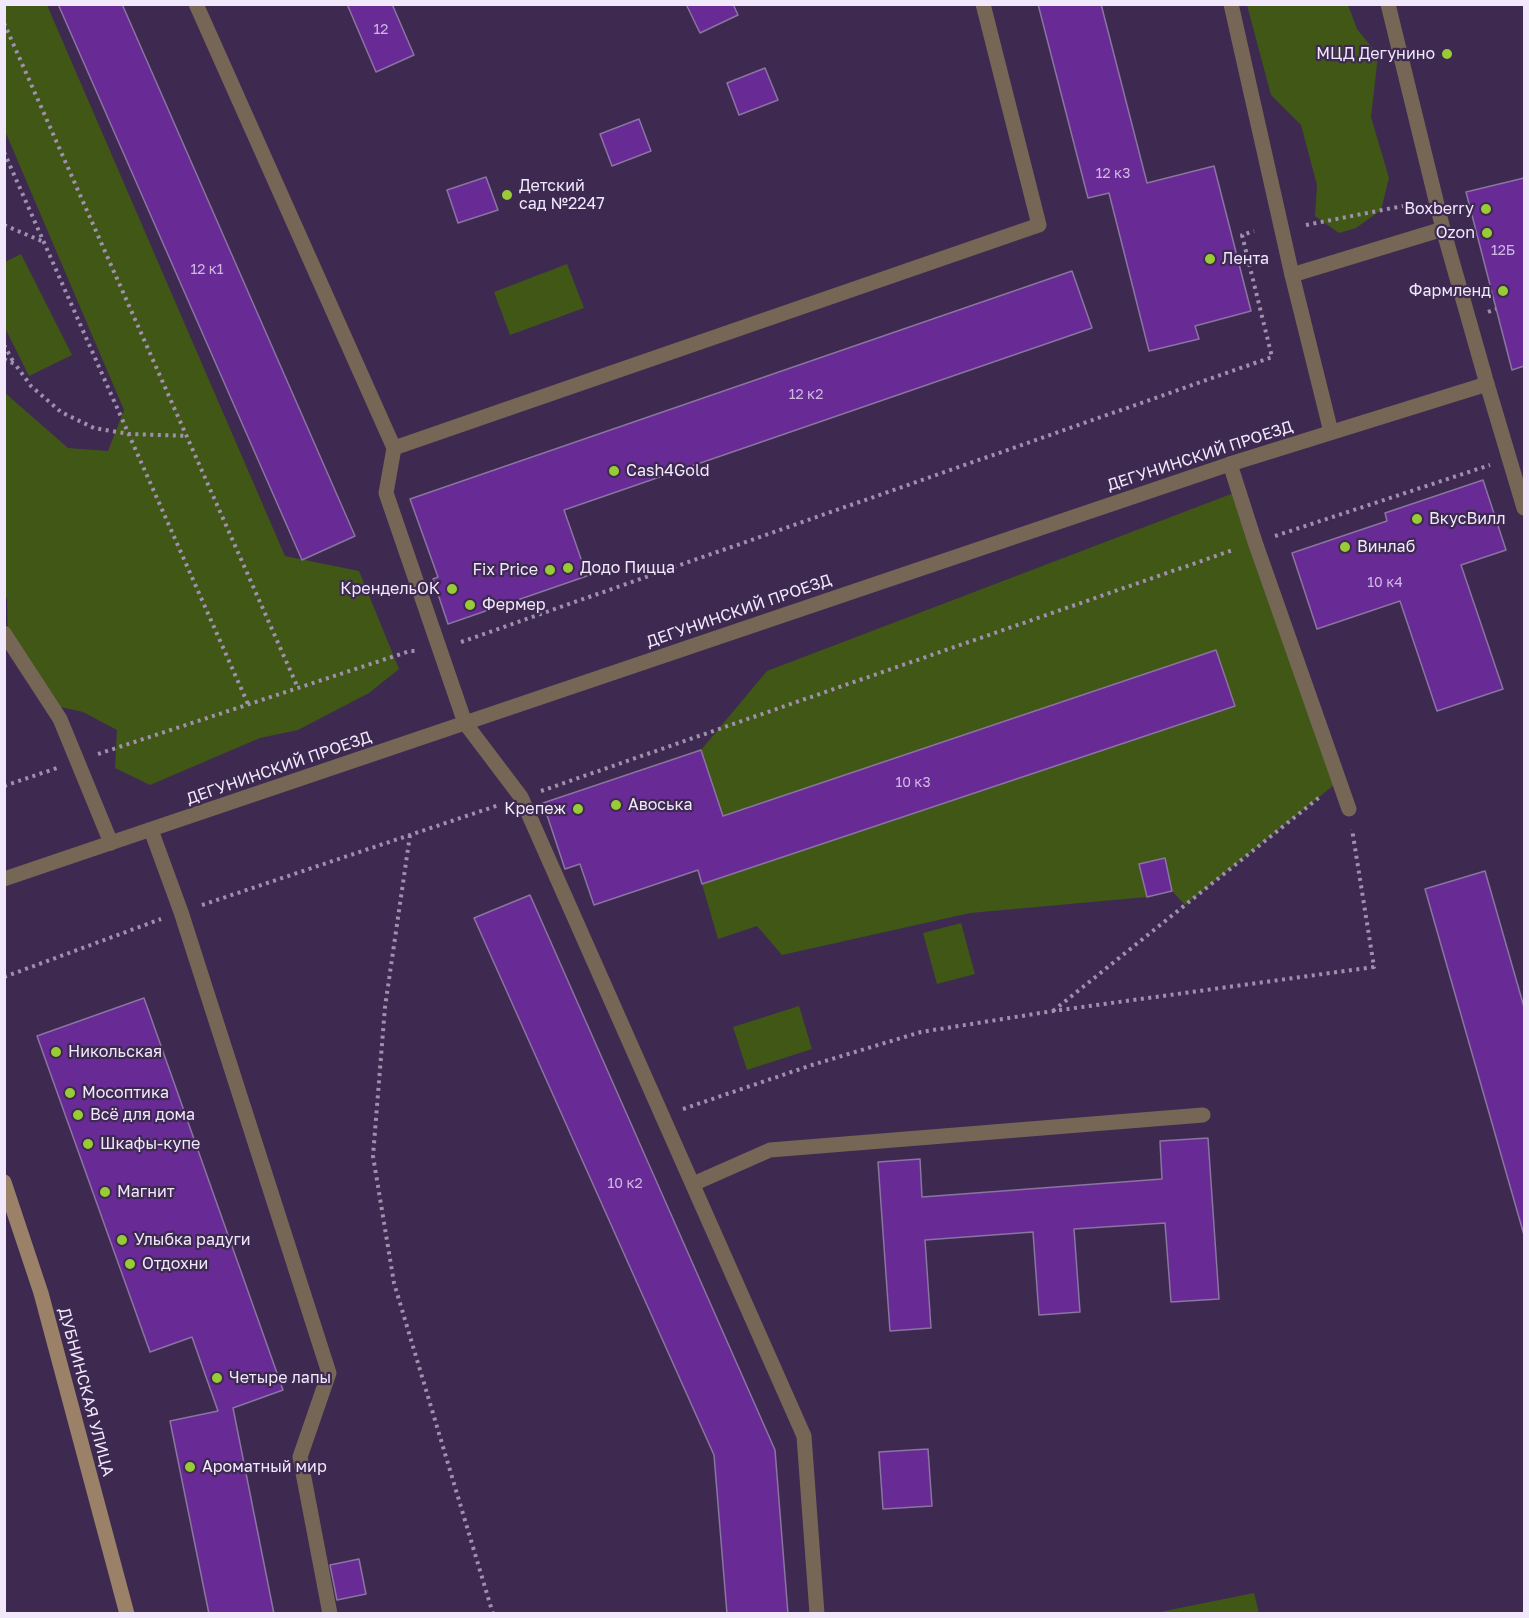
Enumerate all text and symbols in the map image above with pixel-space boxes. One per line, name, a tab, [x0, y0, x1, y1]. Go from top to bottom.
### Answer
house number: 12	[374, 22, 388, 38]
place label: МЦД Дегунино	[1316, 44, 1435, 64]
marker: МЦД Дегунино	[1440, 47, 1454, 61]
house number: 12 к3	[1096, 166, 1130, 182]
place label: Детский сад №2247	[519, 176, 605, 214]
marker: Детский сад №2247	[500, 188, 514, 202]
place label: Boxberry	[1404, 199, 1474, 219]
marker: Boxberry	[1479, 202, 1493, 216]
place label: Ozon	[1436, 223, 1475, 243]
marker: Ozon	[1480, 226, 1494, 240]
house number: 12Б	[1491, 243, 1515, 259]
place label: Лента	[1222, 249, 1269, 269]
marker: Лента	[1203, 252, 1217, 266]
house number: 12 к1	[190, 262, 224, 278]
place label: Фармленд	[1409, 281, 1491, 301]
marker: Фармленд	[1496, 284, 1510, 298]
house number: 12 к2	[789, 387, 823, 403]
street label: ДЕГУНИНСКИЙ ПРОЕЗД	[1105, 417, 1295, 495]
place label: Cash4Gold	[626, 461, 710, 481]
marker: Cash4Gold	[607, 464, 621, 478]
place label: ВкусВилл	[1429, 509, 1506, 529]
marker: ВкусВилл	[1410, 512, 1424, 526]
place label: Винлаб	[1357, 537, 1415, 557]
marker: Винлаб	[1338, 540, 1352, 554]
place label: Додо Пицца	[580, 558, 675, 578]
place label: Fix Price	[472, 560, 538, 580]
marker: Додо Пицца	[561, 561, 575, 575]
marker: Fix Price	[543, 563, 557, 577]
street label: ДЕГУНИНСКИЙ ПРОЕЗД	[644, 570, 834, 652]
house number: 10 к4	[1367, 575, 1403, 591]
place label: КрендельОК	[340, 579, 440, 599]
marker: КрендельОК	[445, 582, 459, 596]
place label: Фермер	[482, 595, 546, 615]
marker: Фермер	[463, 598, 477, 612]
street label: ДЕГУНИНСКИЙ ПРОЕЗД	[184, 727, 374, 809]
house number: 10 к3	[895, 775, 931, 791]
place label: Авоська	[628, 795, 693, 815]
marker: Авоська	[609, 798, 623, 812]
place label: Крепеж	[504, 799, 566, 819]
marker: Крепеж	[571, 802, 585, 816]
place label: Никольская	[68, 1042, 162, 1062]
marker: Никольская	[49, 1045, 63, 1059]
place label: Мосоптика	[82, 1083, 169, 1103]
marker: Мосоптика	[63, 1086, 77, 1100]
place label: Всё для дома	[90, 1105, 195, 1125]
marker: Всё для дома	[71, 1108, 85, 1122]
place label: Шкафы-купе	[100, 1134, 200, 1154]
marker: Шкафы-купе	[81, 1137, 95, 1151]
house number: 10 к2	[607, 1176, 643, 1192]
place label: Магнит	[117, 1182, 175, 1202]
marker: Магнит	[98, 1185, 112, 1199]
place label: Улыбка радуги	[134, 1230, 251, 1250]
marker: Улыбка радуги	[115, 1233, 129, 1247]
place label: Отдохни	[142, 1254, 208, 1274]
marker: Отдохни	[123, 1257, 137, 1271]
street label: ДУБНИНСКАЯ УЛИЦА	[54, 1305, 118, 1479]
place label: Четыре лапы	[229, 1368, 331, 1388]
marker: Четыре лапы	[210, 1371, 224, 1385]
place label: Ароматный мир	[202, 1457, 327, 1477]
marker: Ароматный мир	[183, 1460, 197, 1474]

